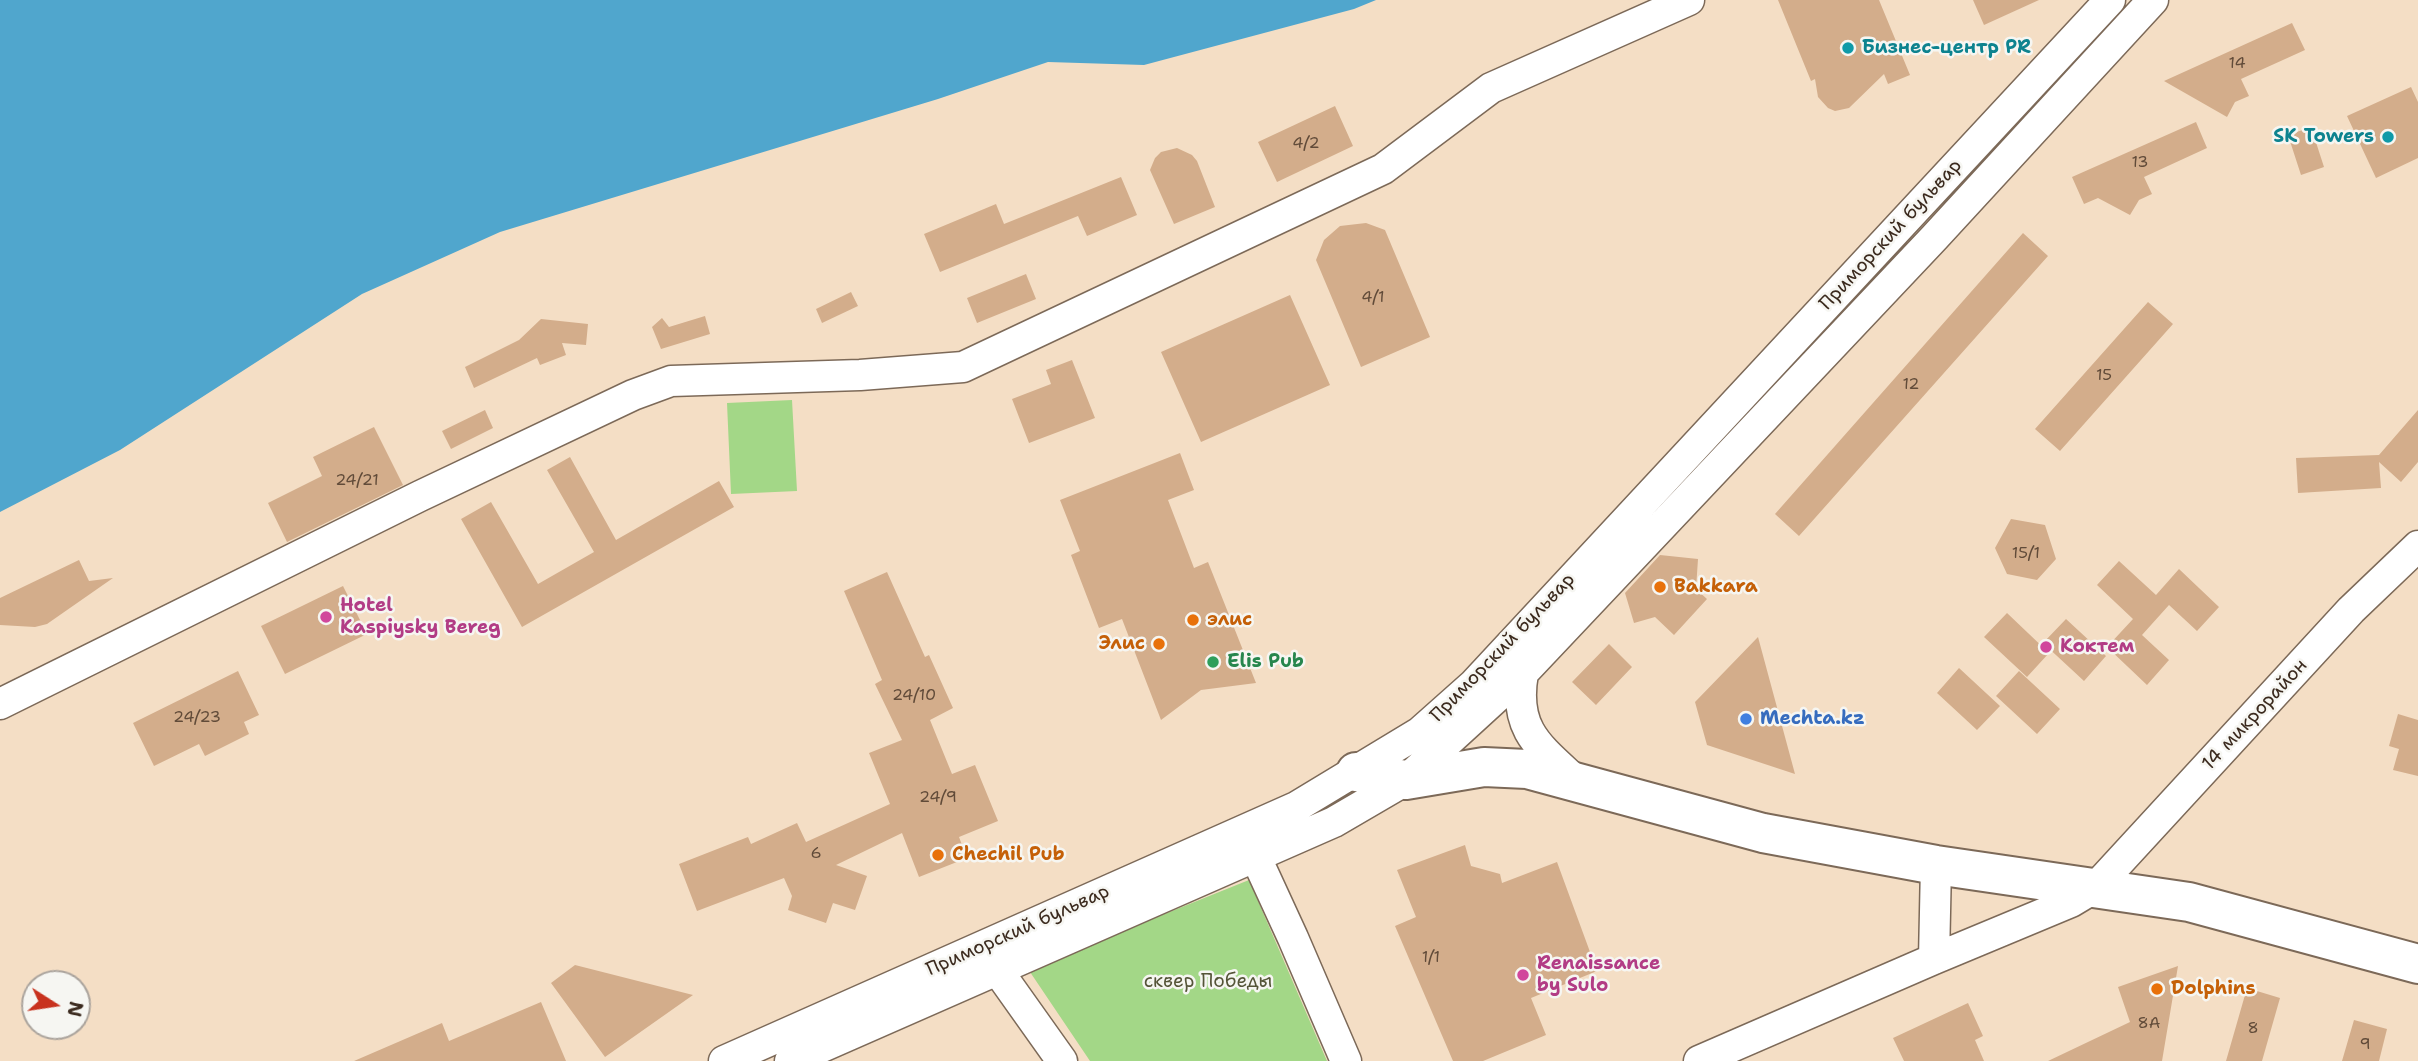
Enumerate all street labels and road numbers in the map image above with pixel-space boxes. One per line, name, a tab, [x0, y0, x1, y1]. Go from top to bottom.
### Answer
street label: Приморский бульвар	[1815, 155, 1967, 315]
street label: Приморский бульвар	[1426, 569, 1580, 727]
street label: 14 микрорайон	[2198, 655, 2312, 775]
street label: Приморский бульвар	[923, 880, 1113, 982]

